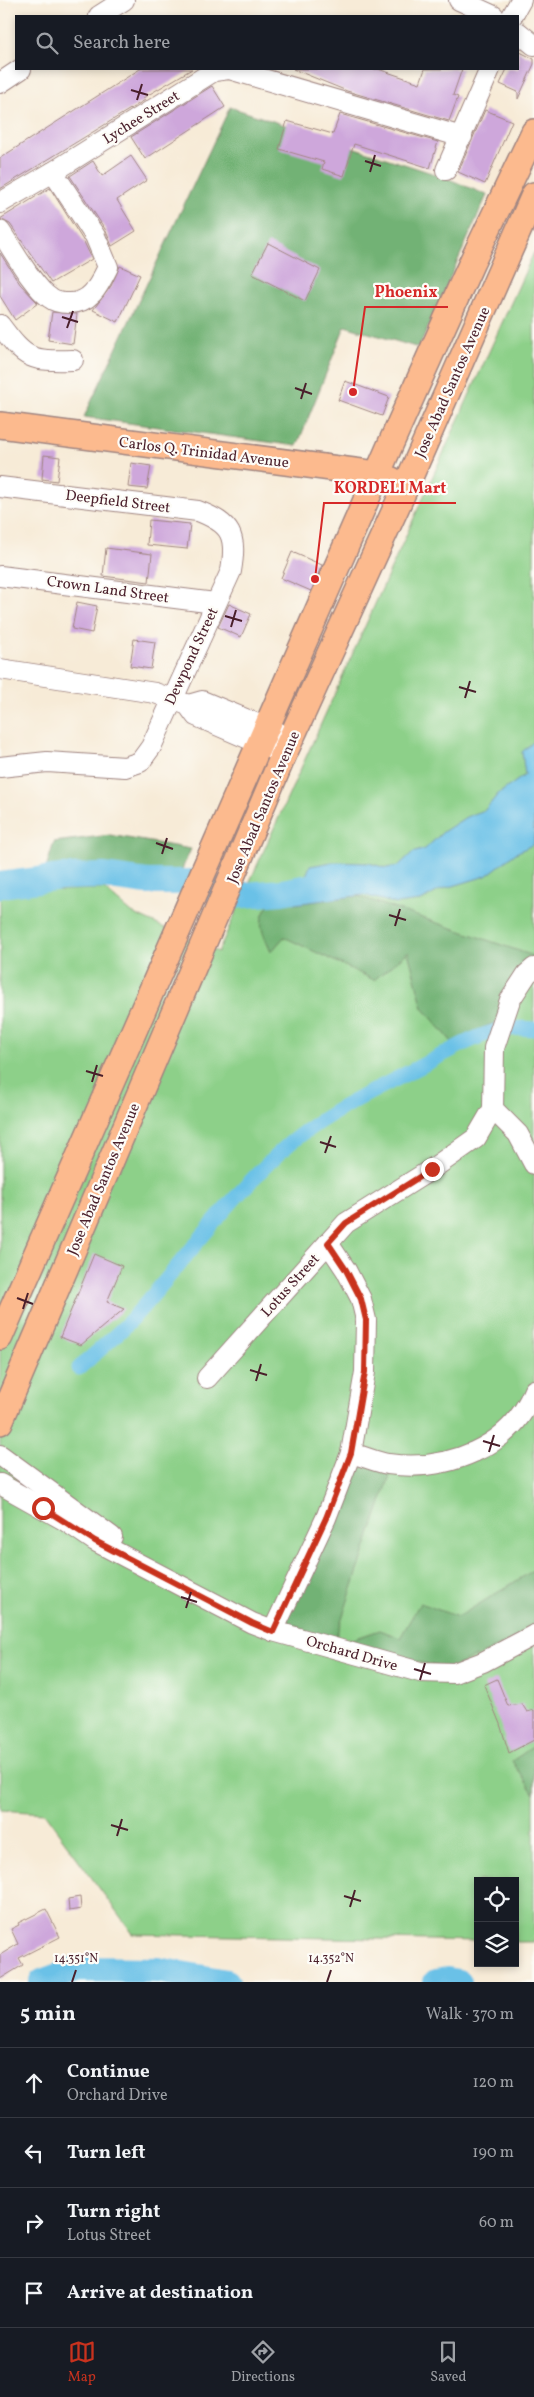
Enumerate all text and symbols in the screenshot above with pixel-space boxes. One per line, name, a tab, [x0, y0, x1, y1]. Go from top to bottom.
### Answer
search box	[15, 15, 519, 70]
icon: search	[33, 29, 61, 57]
text: Search here	[73, 30, 170, 56]
street label: Lychee Street	[99, 86, 184, 150]
callout: Phoenix	[365, 276, 448, 307]
text: Phoenix	[375, 282, 437, 304]
street label: Jose Abad Santos Avenue	[411, 304, 496, 462]
street label: Carlos Q. Trinidad Avenue	[118, 433, 290, 474]
callout: KORDELI Mart	[324, 472, 456, 503]
text: KORDELI Mart	[334, 478, 446, 500]
street label: Deepfield Street	[64, 486, 171, 519]
street label: Crown Land Street	[45, 572, 170, 609]
street label: Dewpond Street	[160, 604, 224, 709]
street label: Jose Abad Santos Avenue	[223, 728, 306, 887]
street label: Jose Abad Santos Avenue	[63, 1100, 146, 1259]
route end	[421, 1158, 444, 1181]
street label: Lotus Street	[257, 1250, 325, 1322]
route start	[32, 1497, 55, 1520]
street label: Orchard Drive	[303, 1631, 400, 1678]
map controls	[474, 1877, 519, 1967]
button: locate	[474, 1877, 519, 1922]
button: layers	[474, 1922, 519, 1967]
text: 14.351°N	[54, 1951, 98, 1967]
text: 14.352°N	[308, 1951, 354, 1967]
text: 5 min	[20, 2000, 76, 2029]
text: Walk · 370 m	[426, 2004, 514, 2026]
text: Continue	[67, 2059, 150, 2085]
icon: ahead	[20, 2069, 48, 2097]
text: 120 m	[472, 2072, 514, 2094]
text: Orchard Drive	[67, 2085, 168, 2107]
icon: left	[20, 2139, 48, 2167]
text: Turn left	[67, 2140, 146, 2166]
text: 190 m	[472, 2142, 514, 2164]
text: Turn right	[67, 2199, 160, 2225]
icon: right	[20, 2209, 48, 2237]
text: 60 m	[479, 2212, 514, 2234]
text: Lotus Street	[67, 2225, 151, 2247]
icon: arrive	[20, 2279, 48, 2307]
text: Arrive at destination	[67, 2280, 253, 2306]
tab: Map	[68, 2338, 96, 2387]
tab: Directions	[231, 2338, 295, 2387]
tab: Saved	[430, 2338, 466, 2387]

